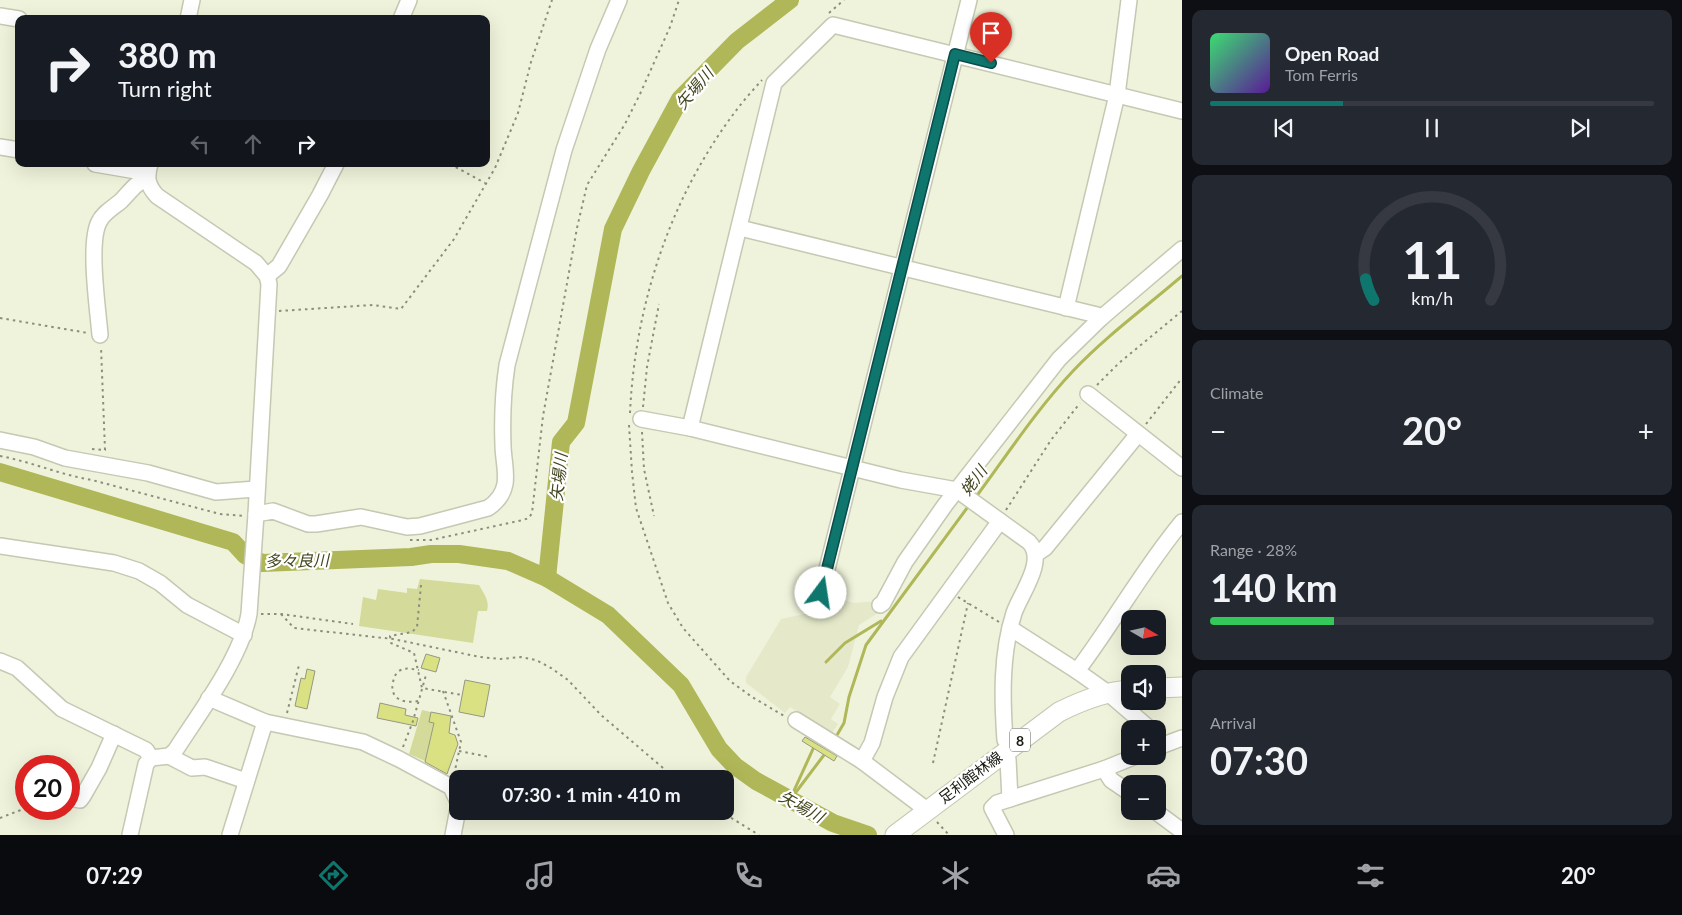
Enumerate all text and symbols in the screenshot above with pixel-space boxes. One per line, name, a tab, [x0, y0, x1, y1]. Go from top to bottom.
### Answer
pin	[970, 12, 1012, 63]
icon: arrive	[977, 19, 1005, 47]
text: 380 m	[118, 33, 217, 75]
icon: right	[35, 35, 100, 100]
text: Open Road	[1285, 42, 1379, 65]
water label: 矢場川	[671, 62, 718, 112]
text: Tom Ferris	[1285, 65, 1358, 84]
text: Turn right	[118, 75, 212, 102]
icon: previous	[1270, 114, 1298, 142]
icon: pause	[1418, 114, 1446, 142]
icon: next	[1566, 114, 1594, 142]
icon: left	[186, 130, 214, 158]
icon: ahead	[239, 130, 267, 158]
icon: right	[292, 130, 320, 158]
text: 11	[1402, 228, 1462, 290]
text: km/h	[1411, 287, 1453, 309]
text: Climate	[1210, 383, 1263, 402]
text: 20°	[1402, 407, 1462, 453]
text: −	[1210, 414, 1226, 448]
text: +	[1638, 414, 1654, 448]
water label: 矢場川	[546, 450, 570, 502]
water label: 姥川	[956, 460, 991, 499]
text: Range · 28%	[1210, 540, 1297, 559]
water label: 多々良川	[265, 550, 331, 570]
text: 140 km	[1210, 564, 1338, 610]
position arrow	[794, 566, 846, 618]
north arrow	[1121, 610, 1166, 655]
map controls	[1121, 610, 1166, 820]
button: sound	[1121, 665, 1166, 710]
text: Arrival	[1210, 713, 1256, 732]
button: +	[1121, 720, 1166, 765]
road number: 8	[1010, 728, 1030, 752]
text: 07:30	[1210, 737, 1308, 783]
street label: 足利館林線	[935, 747, 1005, 807]
speed limit sign: 20	[15, 755, 80, 820]
button: −	[1121, 775, 1166, 820]
text: 07:30 · 1 min · 410 m	[502, 783, 681, 806]
water label: 矢場川	[776, 786, 829, 827]
icon: directions	[316, 858, 351, 893]
icon: music	[523, 858, 558, 893]
icon: phone	[731, 858, 766, 893]
icon: climate	[938, 858, 973, 893]
icon: car	[1146, 858, 1181, 893]
icon: filters	[1353, 858, 1388, 893]
text: 07:29	[86, 862, 143, 889]
text: 20°	[1561, 862, 1596, 889]

